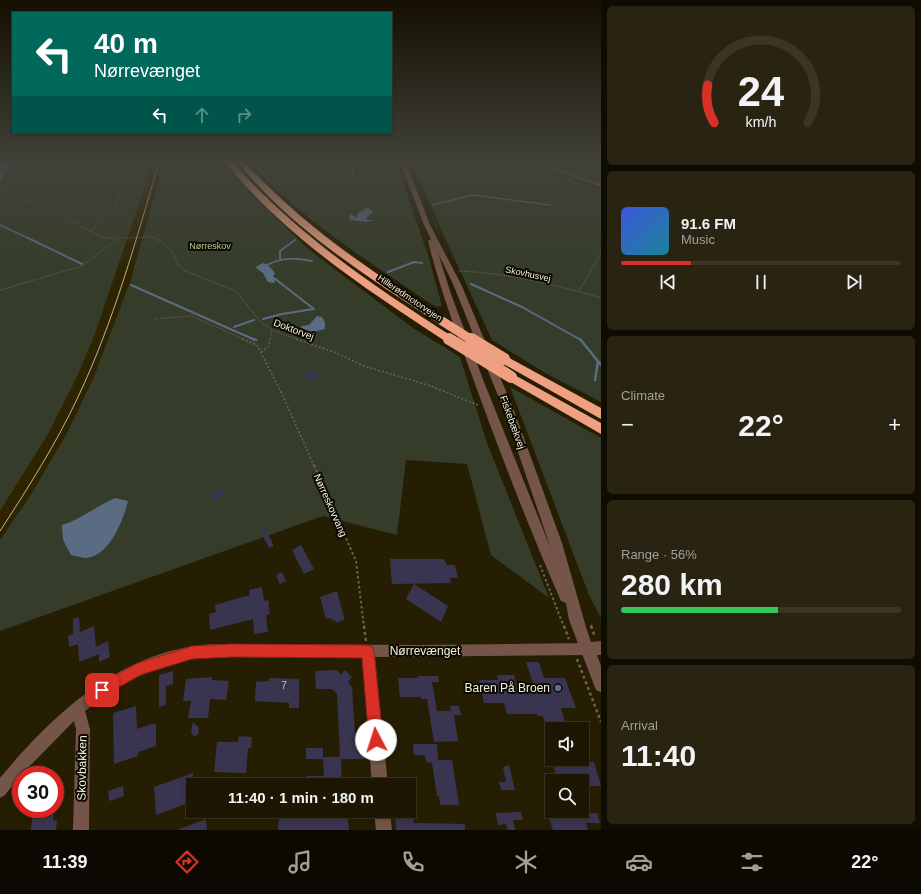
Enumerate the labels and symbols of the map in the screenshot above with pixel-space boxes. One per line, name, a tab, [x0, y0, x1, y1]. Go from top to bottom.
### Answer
park label: Nørreskov	[189, 241, 231, 251]
street label: Skovhusvej	[504, 264, 552, 284]
street label: Hillerødmotorvejen	[376, 273, 444, 323]
street label: Doktorvej	[272, 317, 316, 342]
street label: Fiskebækvej	[498, 394, 527, 450]
street label: Nørreskovvang	[312, 472, 349, 538]
street label: Nørrevænget	[390, 644, 461, 658]
pin	[85, 673, 119, 707]
house number: 7	[281, 680, 287, 691]
place label: Baren På Broen	[465, 681, 550, 695]
marker: Baren På Broen	[553, 683, 563, 693]
position arrow	[355, 719, 397, 761]
street label: Skovbakken	[74, 735, 90, 801]
speed limit sign: 30	[12, 766, 64, 818]

